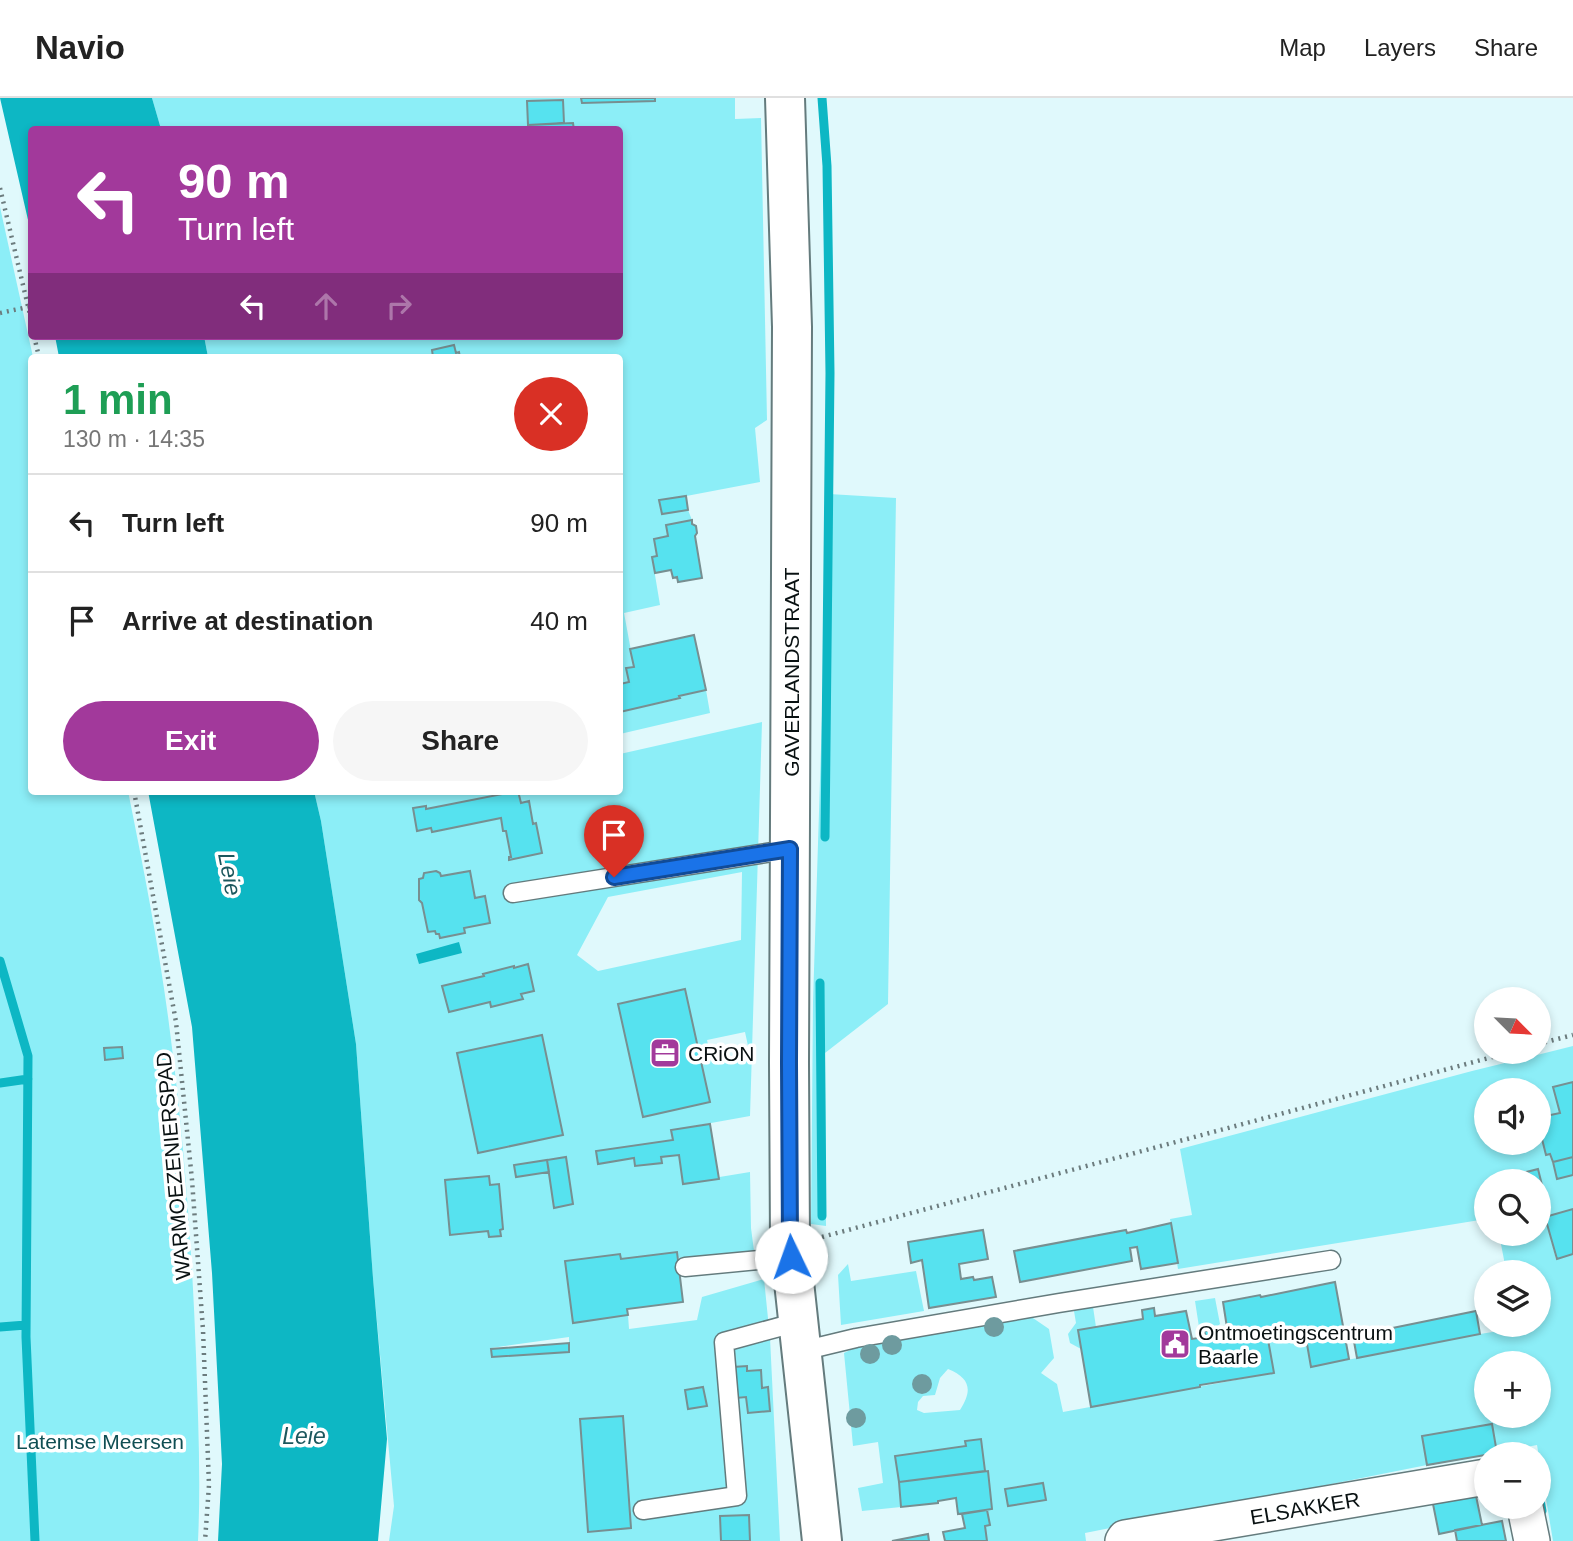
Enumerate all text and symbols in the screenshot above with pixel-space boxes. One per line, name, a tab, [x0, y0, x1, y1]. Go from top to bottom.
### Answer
text: Navio	[35, 29, 125, 66]
text: Map	[1279, 34, 1326, 61]
text: Layers	[1364, 34, 1436, 61]
text: Share	[1474, 34, 1538, 61]
icon: left	[63, 154, 154, 245]
text: 90 m	[178, 154, 290, 208]
text: Turn left	[178, 211, 294, 247]
icon: left	[234, 287, 272, 325]
icon: ahead	[307, 287, 345, 325]
icon: right	[380, 287, 418, 325]
text: 1 min	[63, 376, 173, 423]
button: close	[514, 377, 588, 451]
text: 130 m · 14:35	[63, 426, 205, 452]
icon: left	[63, 504, 101, 542]
text: Turn left	[122, 508, 224, 538]
text: 90 m	[530, 508, 588, 538]
street label: GAVERLANDSTRAAT	[780, 567, 803, 777]
icon: arrive	[63, 602, 101, 640]
text: Arrive at destination	[122, 606, 373, 636]
text: 40 m	[530, 606, 588, 636]
button: Exit	[63, 701, 319, 781]
button: Share	[333, 701, 588, 781]
pin	[584, 805, 644, 877]
icon: arrive	[595, 816, 633, 854]
water label: Leie	[213, 850, 247, 898]
north arrow	[1474, 987, 1550, 1064]
map controls	[1474, 987, 1551, 1519]
office icon: CRiON	[648, 1036, 682, 1070]
place label: CRiON	[688, 1042, 755, 1065]
street label: WARMOEZENIERSPAD	[152, 1051, 194, 1281]
button: sound	[1474, 1078, 1551, 1155]
button: search	[1474, 1169, 1551, 1246]
position arrow	[754, 1220, 828, 1294]
button: layers	[1474, 1260, 1551, 1337]
place label: Ontmoetingscentrum Baarle	[1198, 1321, 1393, 1368]
public building icon: Ontmoetingscentrum Baarle	[1158, 1327, 1192, 1361]
button: +	[1474, 1351, 1551, 1428]
water label: Leie	[282, 1423, 326, 1449]
park label: Latemse Meersen	[16, 1430, 184, 1453]
button: −	[1474, 1442, 1551, 1519]
street label: ELSAKKER	[1248, 1487, 1361, 1528]

